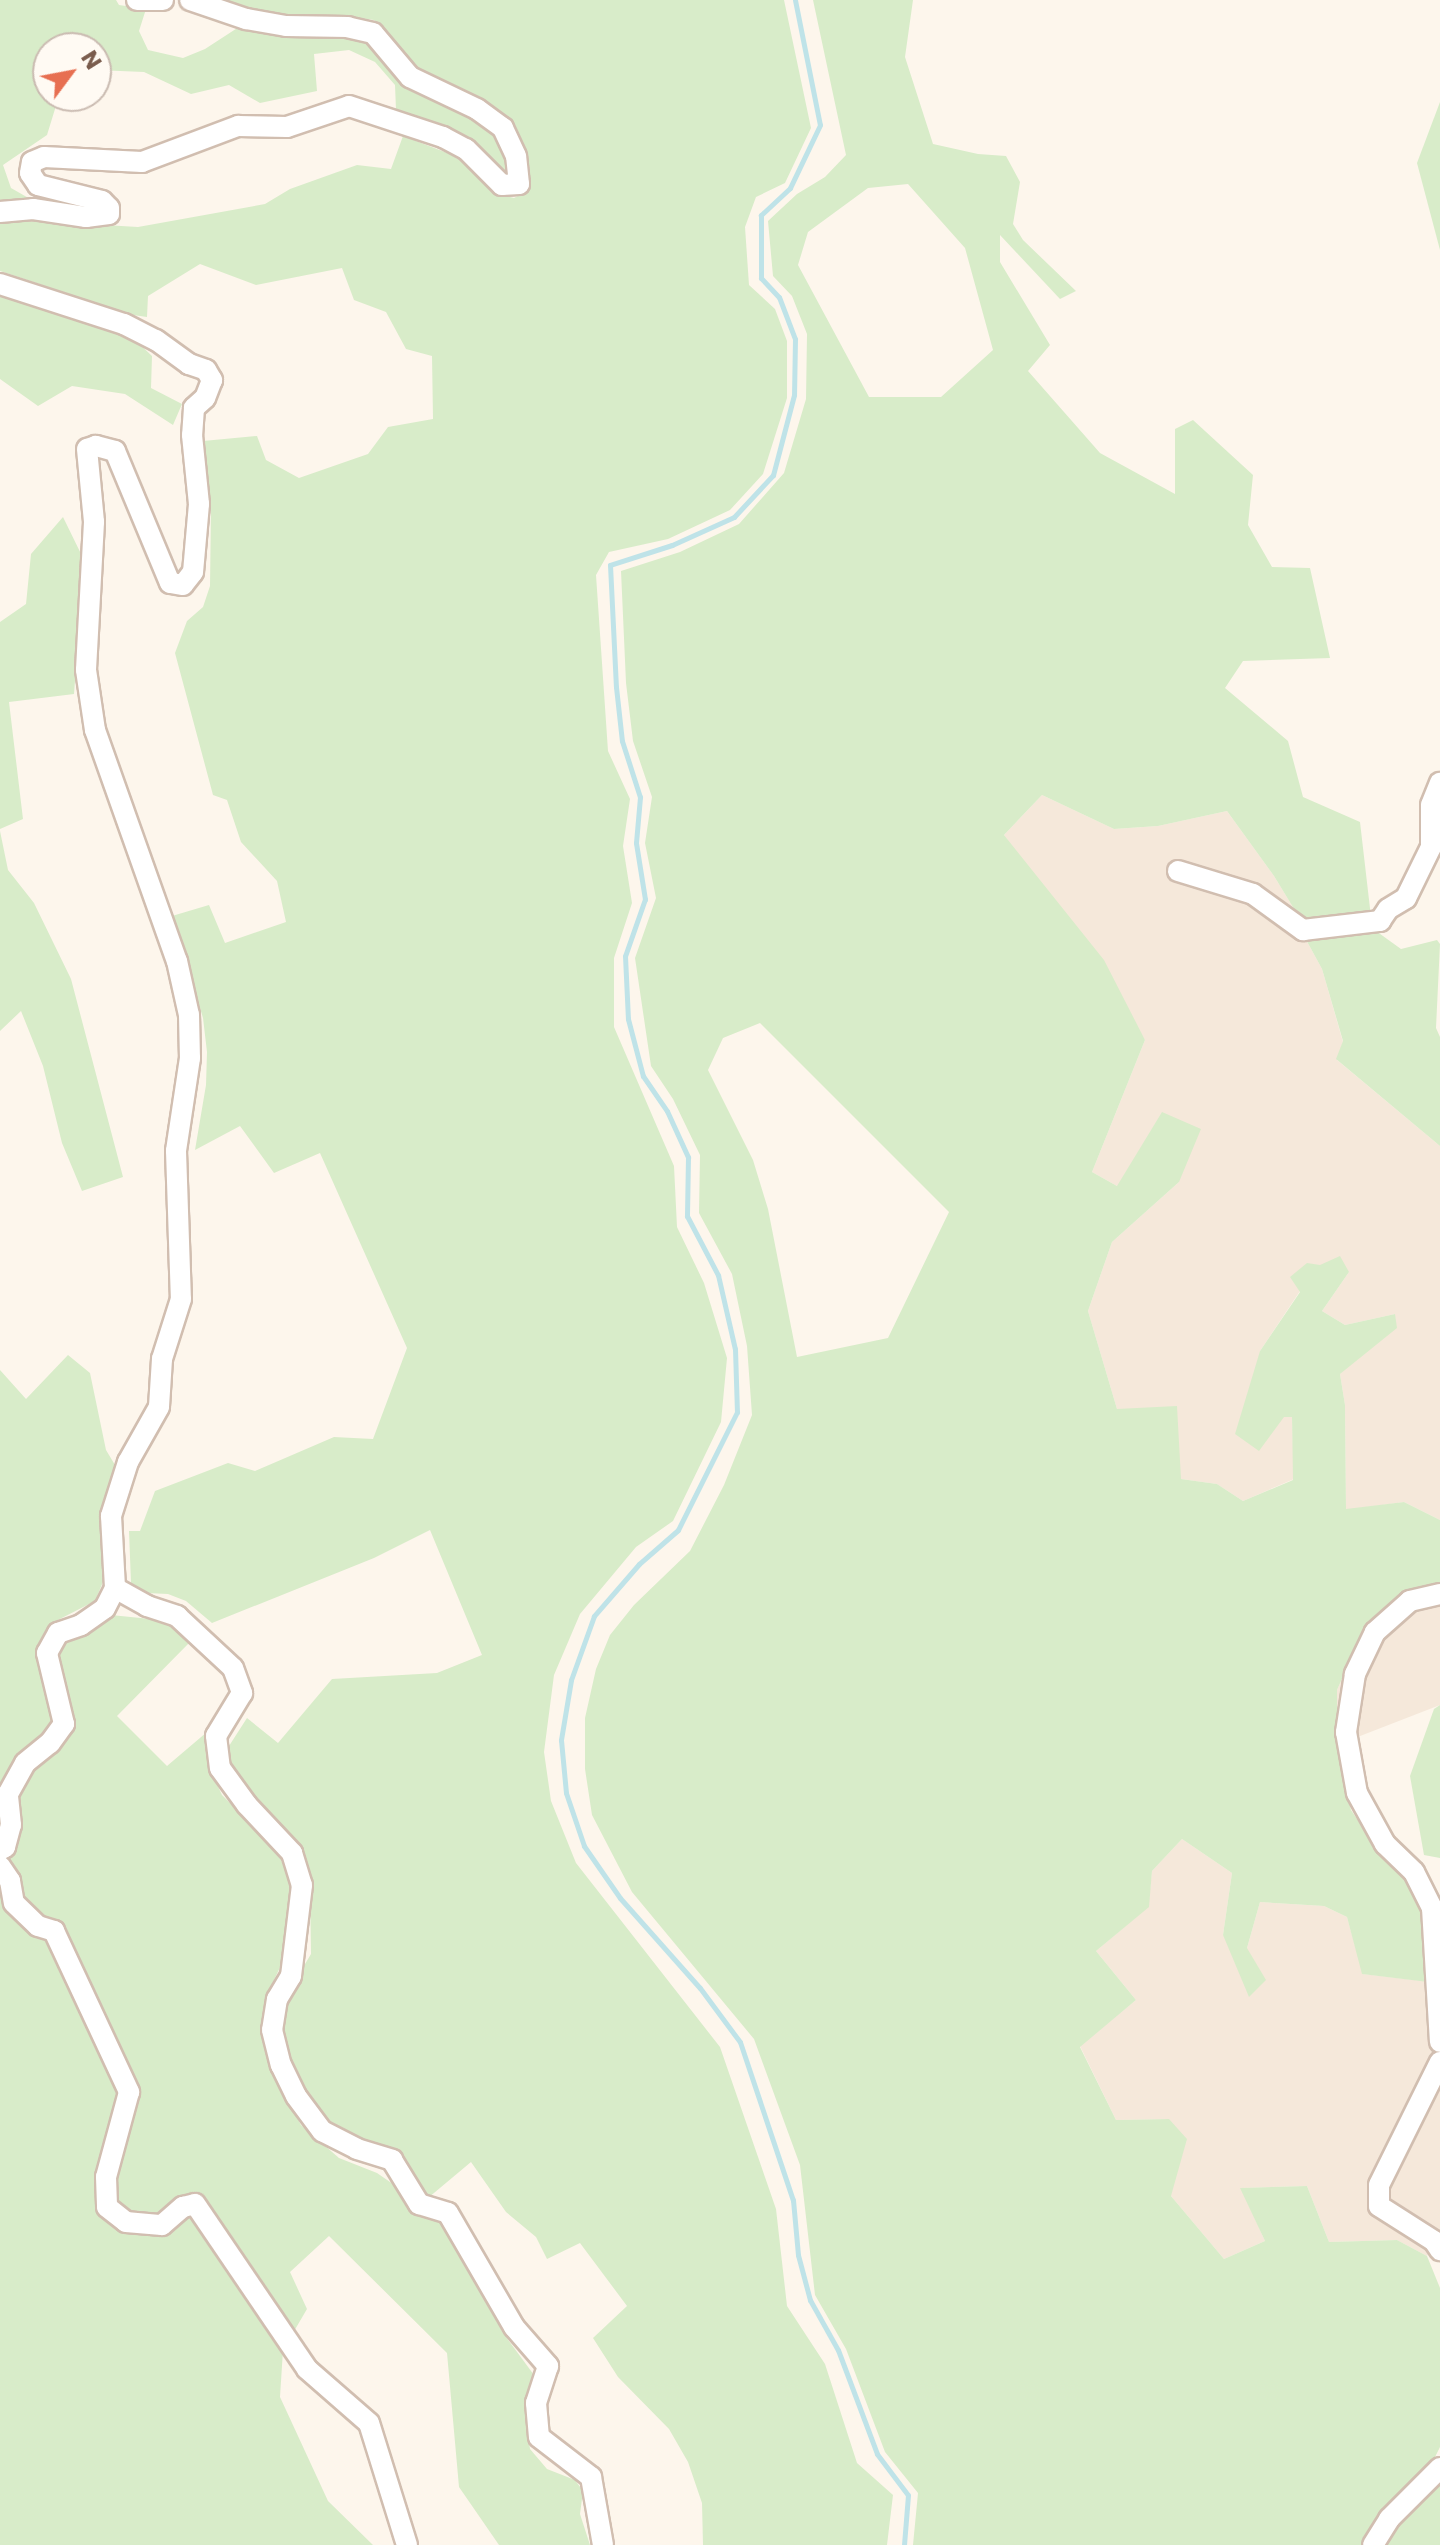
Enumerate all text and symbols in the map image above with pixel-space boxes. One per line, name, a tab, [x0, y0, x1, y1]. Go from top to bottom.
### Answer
north arrow	[32, 32, 112, 112]
text: N	[74, 45, 109, 75]

